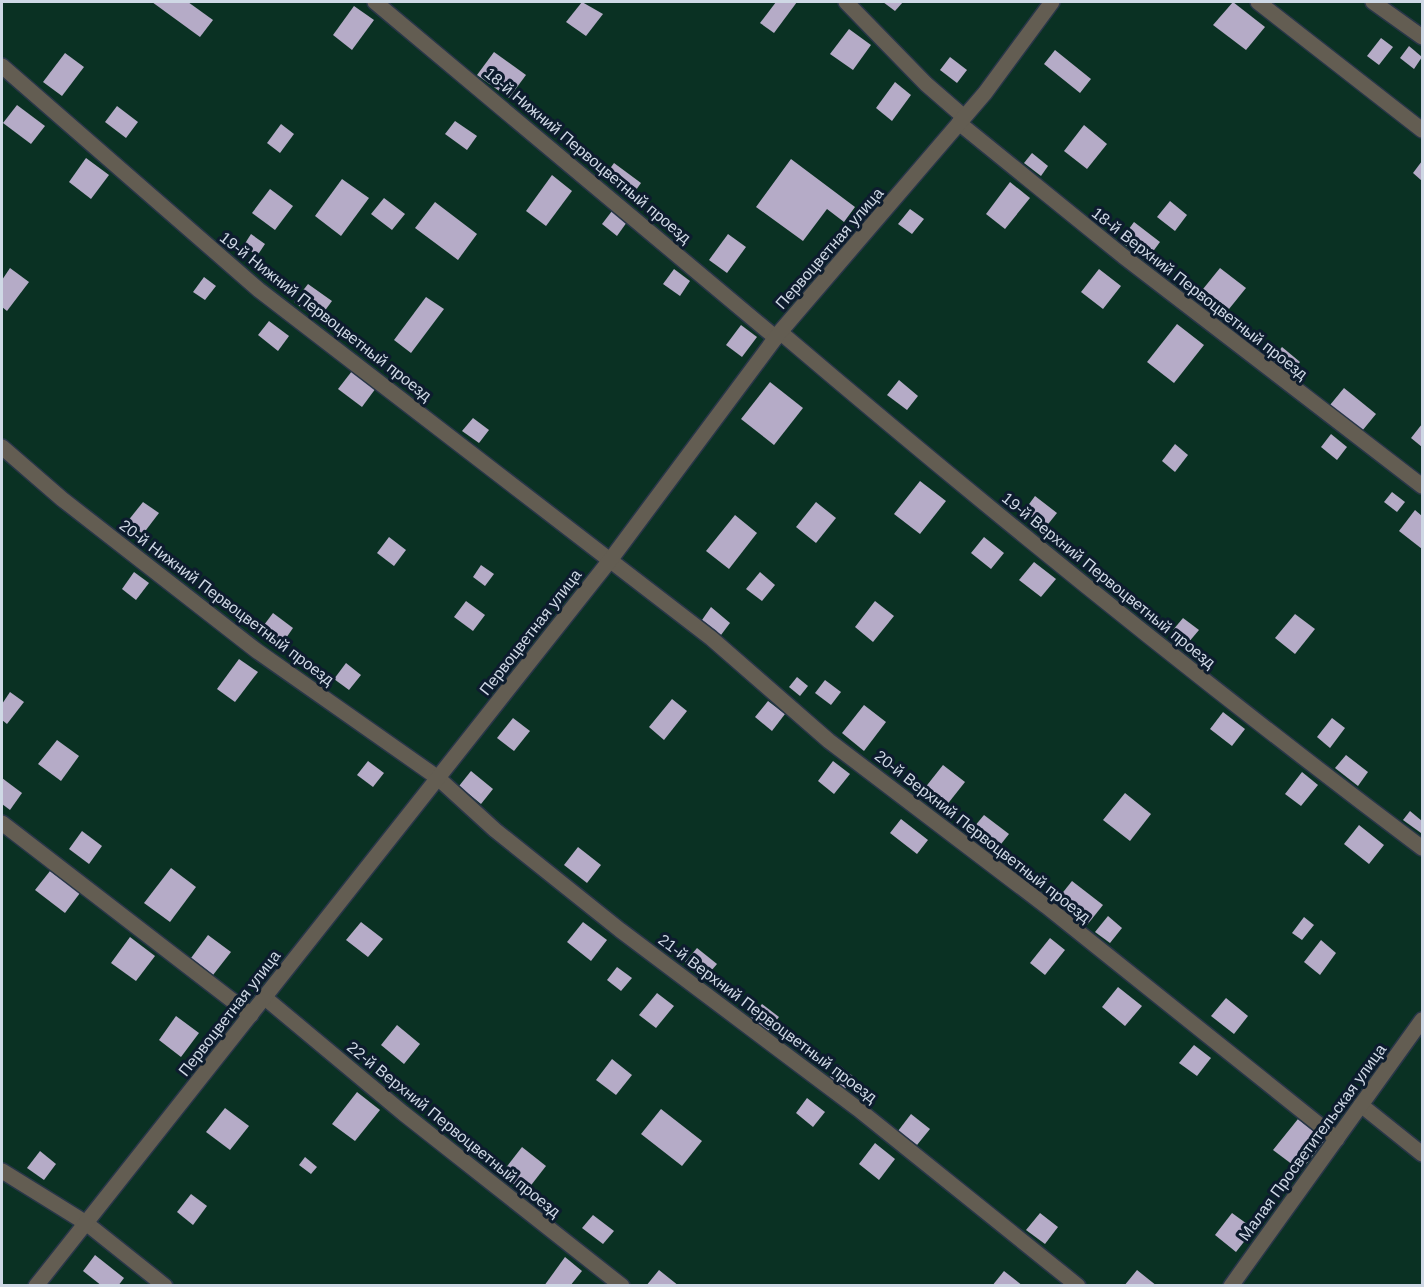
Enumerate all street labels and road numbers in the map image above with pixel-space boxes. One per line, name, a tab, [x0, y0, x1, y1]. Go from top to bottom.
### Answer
street label: 18-й Нижний Первоцветный проезд	[481, 64, 695, 247]
street label: Первоцветная улица	[772, 184, 887, 312]
street label: 18-й Верхний Первоцветный проезд	[1089, 204, 1311, 383]
street label: 19-й Нижний Первоцветный проезд	[217, 229, 435, 405]
street label: 19-й Верхний Первоцветный проезд	[999, 489, 1219, 672]
street label: 20-й Нижний Первоцветный проезд	[116, 516, 338, 689]
street label: Первоцветная улица	[476, 566, 585, 698]
street label: 20-й Верхний Первоцветный проезд	[872, 747, 1094, 926]
street label: 21-й Верхний Первоцветный проезд	[655, 931, 881, 1106]
street label: Первоцветная улица	[175, 947, 284, 1079]
street label: 22-й Верхний Первоцветный проезд	[344, 1038, 564, 1221]
street label: Малая Просветительская улица	[1235, 1041, 1389, 1244]

